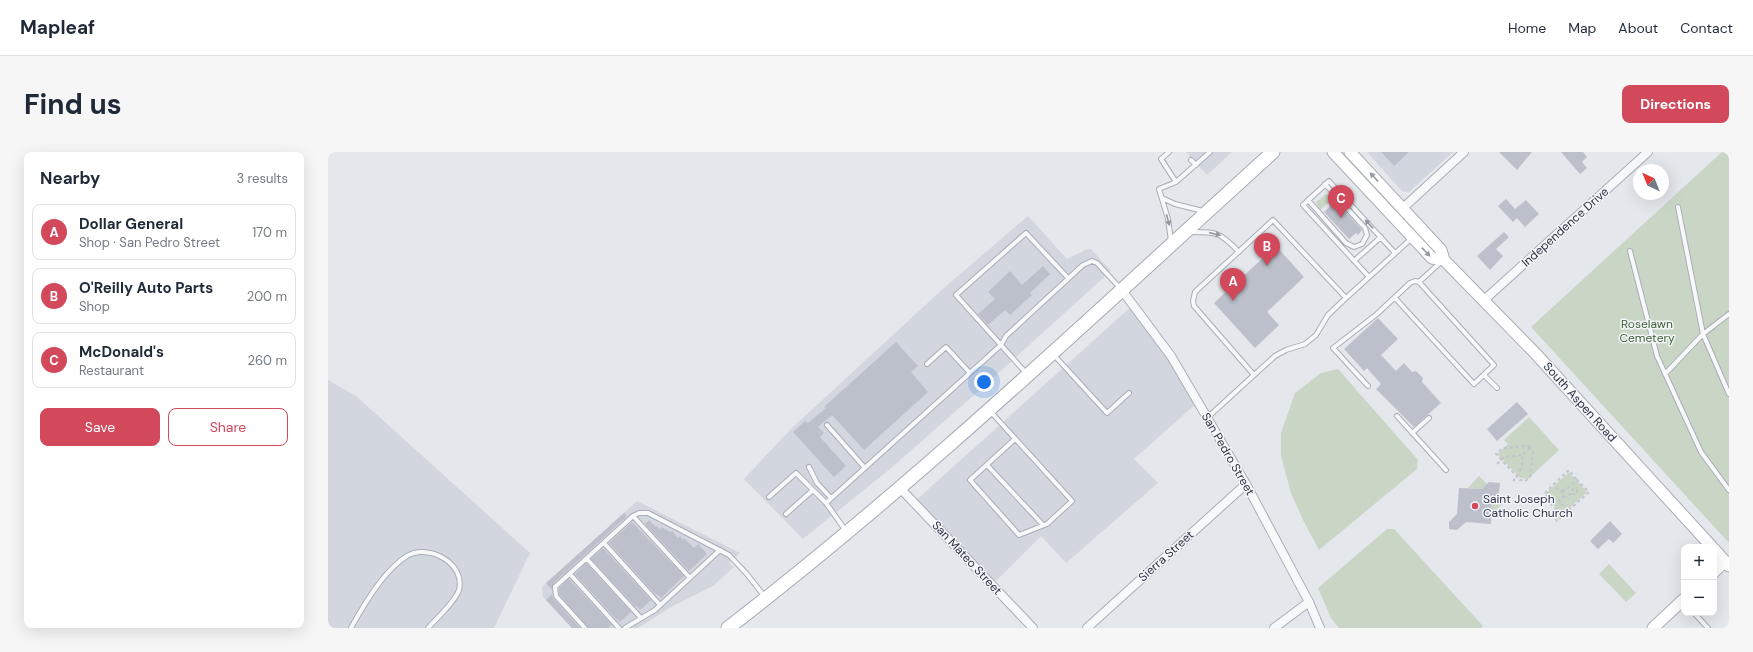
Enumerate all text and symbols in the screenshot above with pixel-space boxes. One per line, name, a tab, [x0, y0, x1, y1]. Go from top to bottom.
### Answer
text: Mapleaf	[20, 15, 95, 40]
text: Home	[1508, 19, 1546, 37]
text: Map	[1568, 19, 1596, 37]
text: About	[1618, 19, 1658, 37]
text: Contact	[1680, 19, 1733, 37]
button: Directions	[1622, 85, 1729, 123]
text: Find us	[24, 86, 122, 123]
north arrow	[1633, 164, 1669, 200]
text: Nearby	[40, 167, 100, 189]
text: 3 results	[236, 170, 288, 187]
one-way arrow	[1369, 172, 1378, 182]
street label: Independence Drive	[1518, 184, 1612, 270]
pin: C	[1328, 185, 1354, 218]
text: Dollar General	[79, 214, 183, 234]
one-way arrow	[1165, 214, 1171, 226]
one-way arrow	[1364, 219, 1374, 229]
text: A	[49, 224, 59, 241]
text: 170 m	[252, 224, 287, 241]
one-way arrow	[1208, 231, 1221, 237]
pin: B	[1254, 233, 1280, 266]
text: Shop · San Pedro Street	[79, 234, 220, 251]
one-way arrow	[1421, 247, 1431, 257]
pin: A	[1220, 268, 1246, 301]
text: O'Reilly Auto Parts	[79, 278, 213, 298]
text: B	[50, 288, 58, 305]
text: 200 m	[247, 288, 287, 305]
text: Shop	[79, 298, 110, 315]
park label: Roselawn Cemetery	[1619, 316, 1675, 346]
text: McDonald's	[79, 342, 164, 362]
text: C	[49, 352, 59, 369]
text: 260 m	[247, 352, 287, 369]
street label: South Aspen Road	[1540, 359, 1620, 445]
text: Restaurant	[79, 362, 144, 379]
your location	[974, 372, 994, 392]
button: Save	[40, 408, 160, 446]
button: Share	[168, 408, 288, 446]
street label: San Pedro Street	[1198, 410, 1258, 499]
place label: Saint Joseph Catholic Church	[1483, 491, 1573, 521]
marker: Saint Joseph Catholic Church	[1470, 501, 1480, 511]
street label: San Mateo Street	[929, 518, 1006, 599]
street label: Sierra Street	[1135, 527, 1197, 585]
map controls	[1681, 544, 1717, 616]
button: +	[1681, 544, 1717, 580]
button: −	[1681, 580, 1717, 616]

